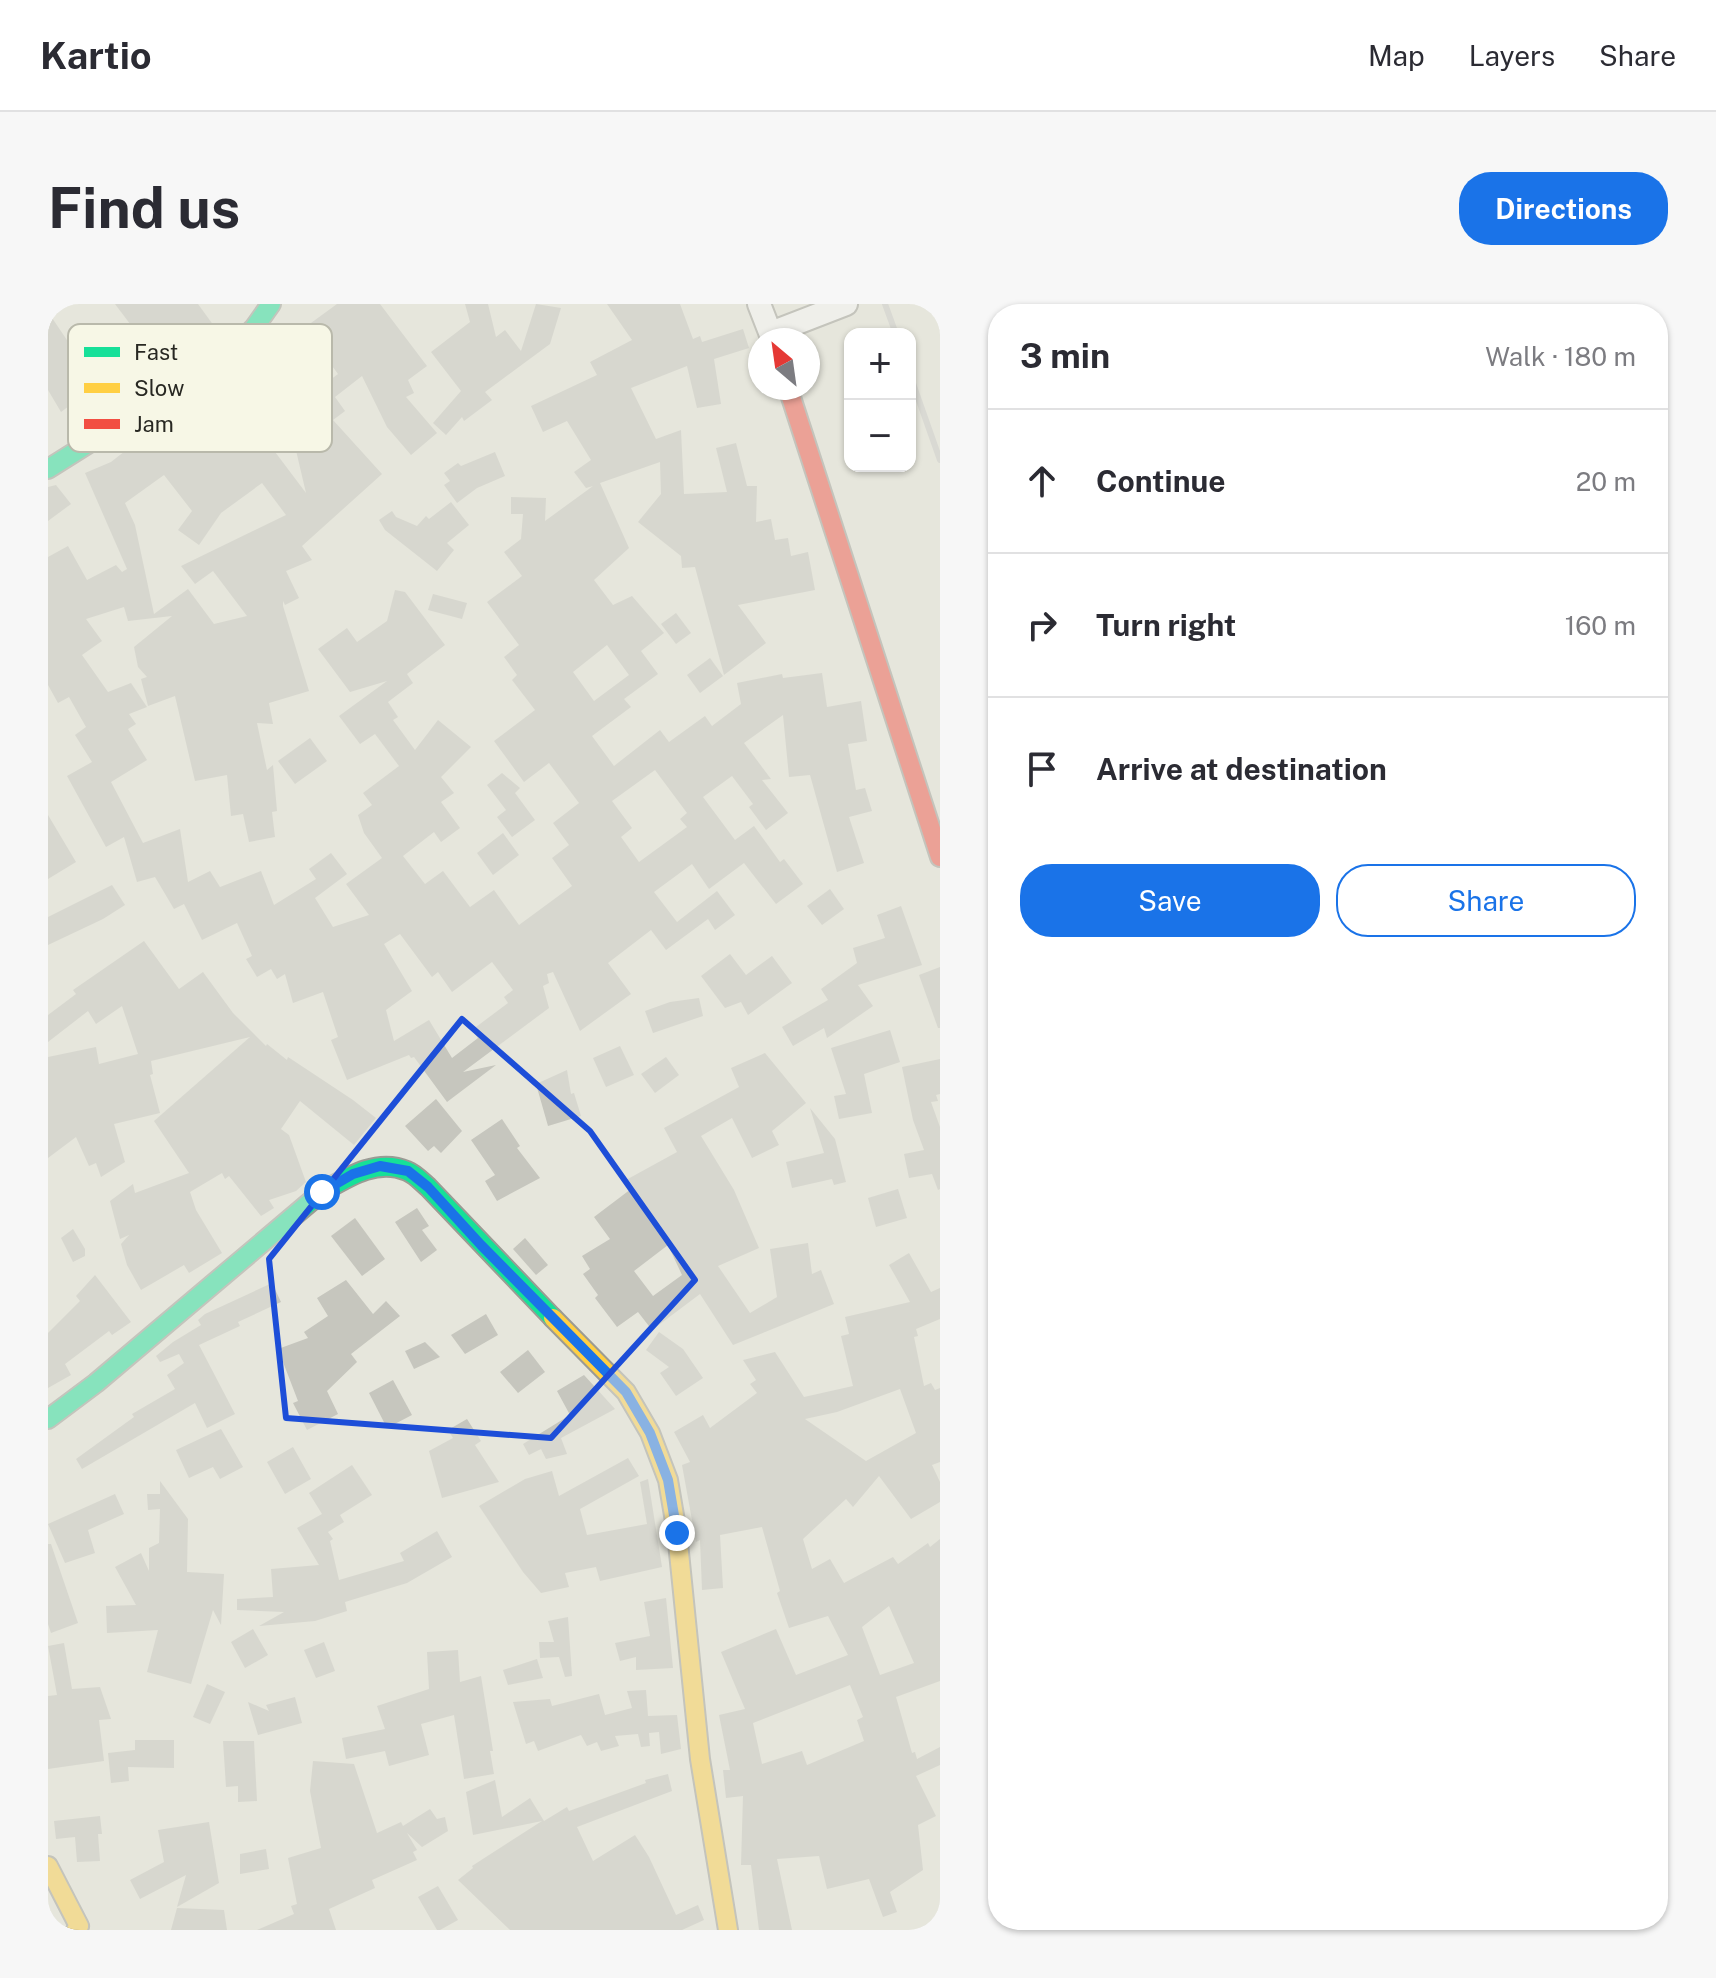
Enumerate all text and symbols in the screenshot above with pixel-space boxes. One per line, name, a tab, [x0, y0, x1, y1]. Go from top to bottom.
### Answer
text: Kartio	[40, 33, 152, 78]
text: Map	[1368, 39, 1425, 72]
text: Layers	[1469, 39, 1555, 72]
text: Share	[1599, 39, 1676, 72]
button: Directions	[1459, 172, 1668, 245]
text: Find us	[48, 175, 240, 241]
legend	[68, 324, 332, 452]
north arrow	[748, 328, 820, 400]
map controls	[844, 328, 916, 472]
button: +	[844, 328, 916, 400]
text: 3 min	[1020, 336, 1110, 376]
text: Fast	[134, 339, 178, 365]
text: Walk · 180 m	[1485, 341, 1636, 372]
text: Slow	[134, 375, 184, 401]
button: −	[844, 400, 916, 472]
text: Jam	[134, 411, 174, 437]
icon: ahead	[1020, 459, 1064, 503]
text: Continue	[1096, 463, 1226, 499]
text: 20 m	[1576, 466, 1636, 497]
icon: right	[1020, 603, 1064, 647]
text: Turn right	[1096, 607, 1236, 643]
text: 160 m	[1565, 610, 1636, 641]
icon: arrive	[1020, 747, 1064, 791]
text: Arrive at destination	[1096, 751, 1387, 787]
button: Save	[1020, 864, 1320, 937]
button: Share	[1336, 864, 1636, 937]
route start	[304, 1174, 340, 1210]
route end	[659, 1515, 695, 1551]

